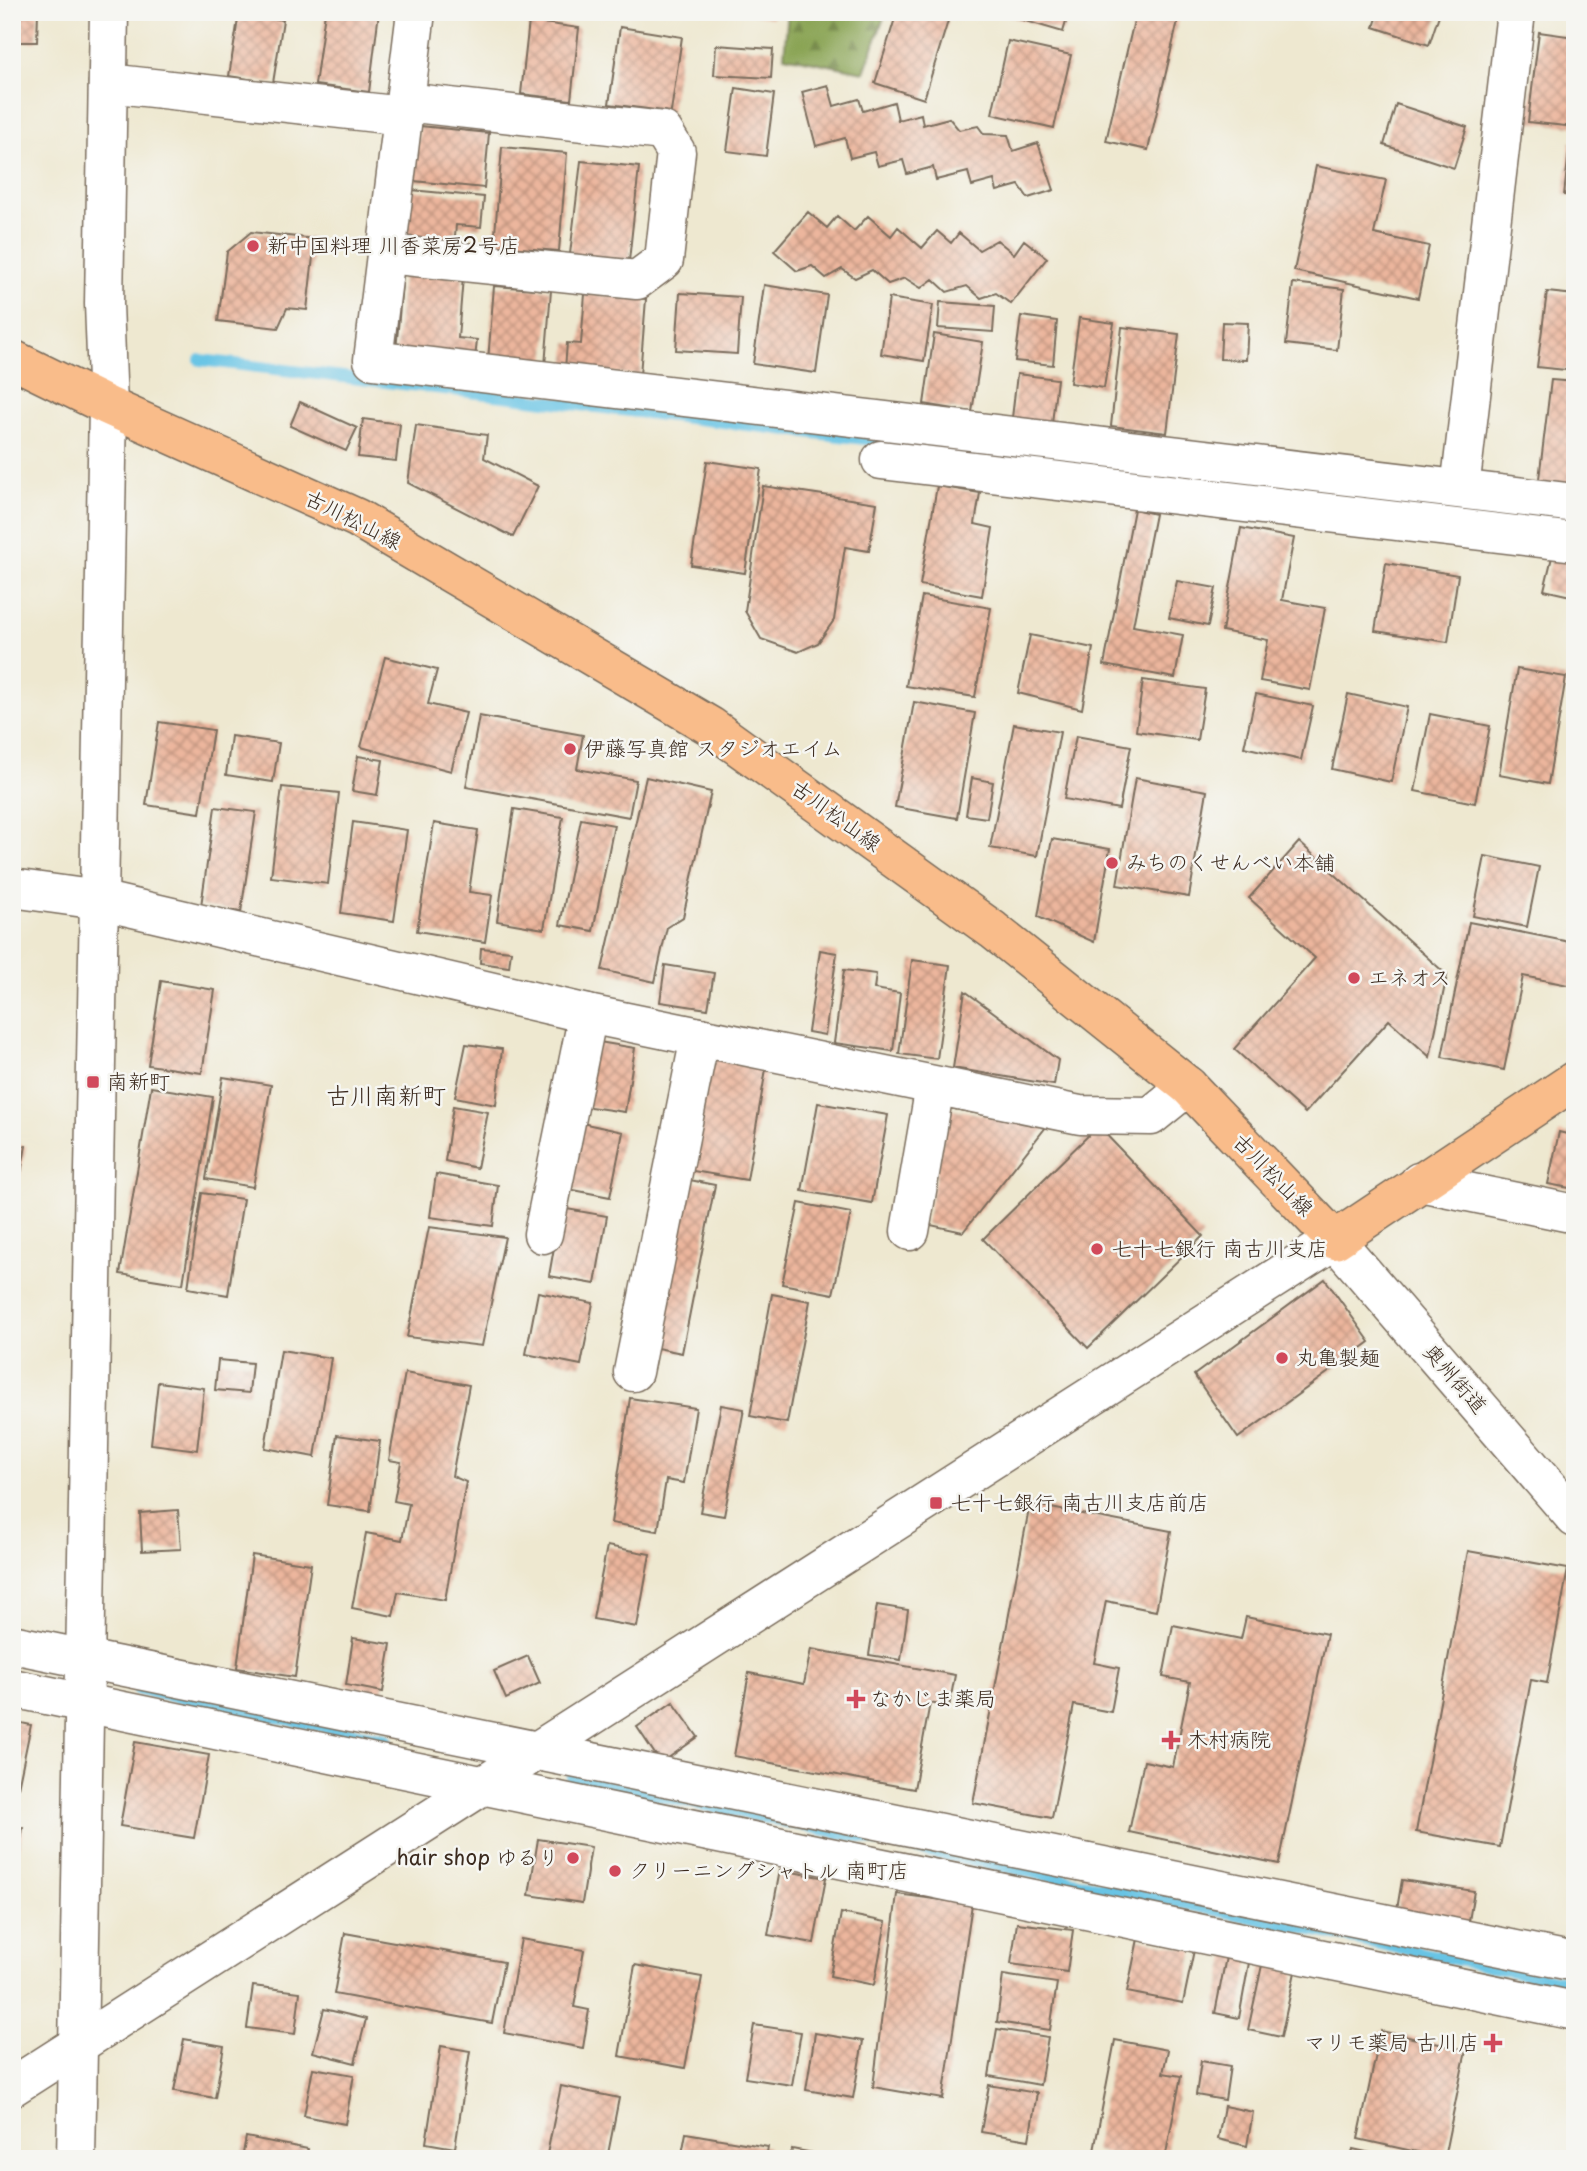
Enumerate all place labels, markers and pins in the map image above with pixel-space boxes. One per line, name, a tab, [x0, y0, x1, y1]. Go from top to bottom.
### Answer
place label: 新中国料理 川香菜房2号店	[267, 228, 520, 260]
marker: 新中国料理 川香菜房2号店	[245, 238, 261, 254]
place label: 伊藤写真館 スタジオエイム	[584, 731, 842, 763]
marker: 伊藤写真館 スタジオエイム	[562, 741, 578, 757]
place label: みちのくせんべい本舗	[1126, 845, 1335, 877]
marker: みちのくせんべい本舗	[1104, 855, 1120, 871]
place label: エネオス	[1368, 960, 1451, 992]
marker: エネオス	[1346, 970, 1362, 986]
place label: 南新町	[107, 1064, 170, 1096]
marker: 南新町	[85, 1074, 101, 1090]
place label: 七十七銀行 南古川支店	[1111, 1231, 1328, 1263]
marker: 七十七銀行 南古川支店	[1089, 1241, 1105, 1257]
place label: 丸亀製麺	[1296, 1340, 1380, 1372]
marker: 丸亀製麺	[1274, 1350, 1290, 1366]
place label: 七十七銀行 南古川支店前店	[950, 1485, 1209, 1517]
marker: 七十七銀行 南古川支店前店	[928, 1495, 944, 1511]
place label: なかじま薬局	[870, 1681, 996, 1713]
marker: なかじま薬局	[848, 1691, 864, 1707]
place label: 木村病院	[1187, 1722, 1271, 1754]
marker: 木村病院	[1161, 1730, 1181, 1750]
place label: hair shop ゆるり	[396, 1840, 559, 1872]
marker: hair shop ゆるり	[565, 1850, 581, 1866]
place label: クリーニングシャトル 南町店	[629, 1853, 909, 1885]
marker: クリーニングシャトル 南町店	[607, 1863, 623, 1879]
place label: マリモ薬局 古川店	[1304, 2025, 1479, 2057]
marker: マリモ薬局 古川店	[1485, 2035, 1501, 2051]

